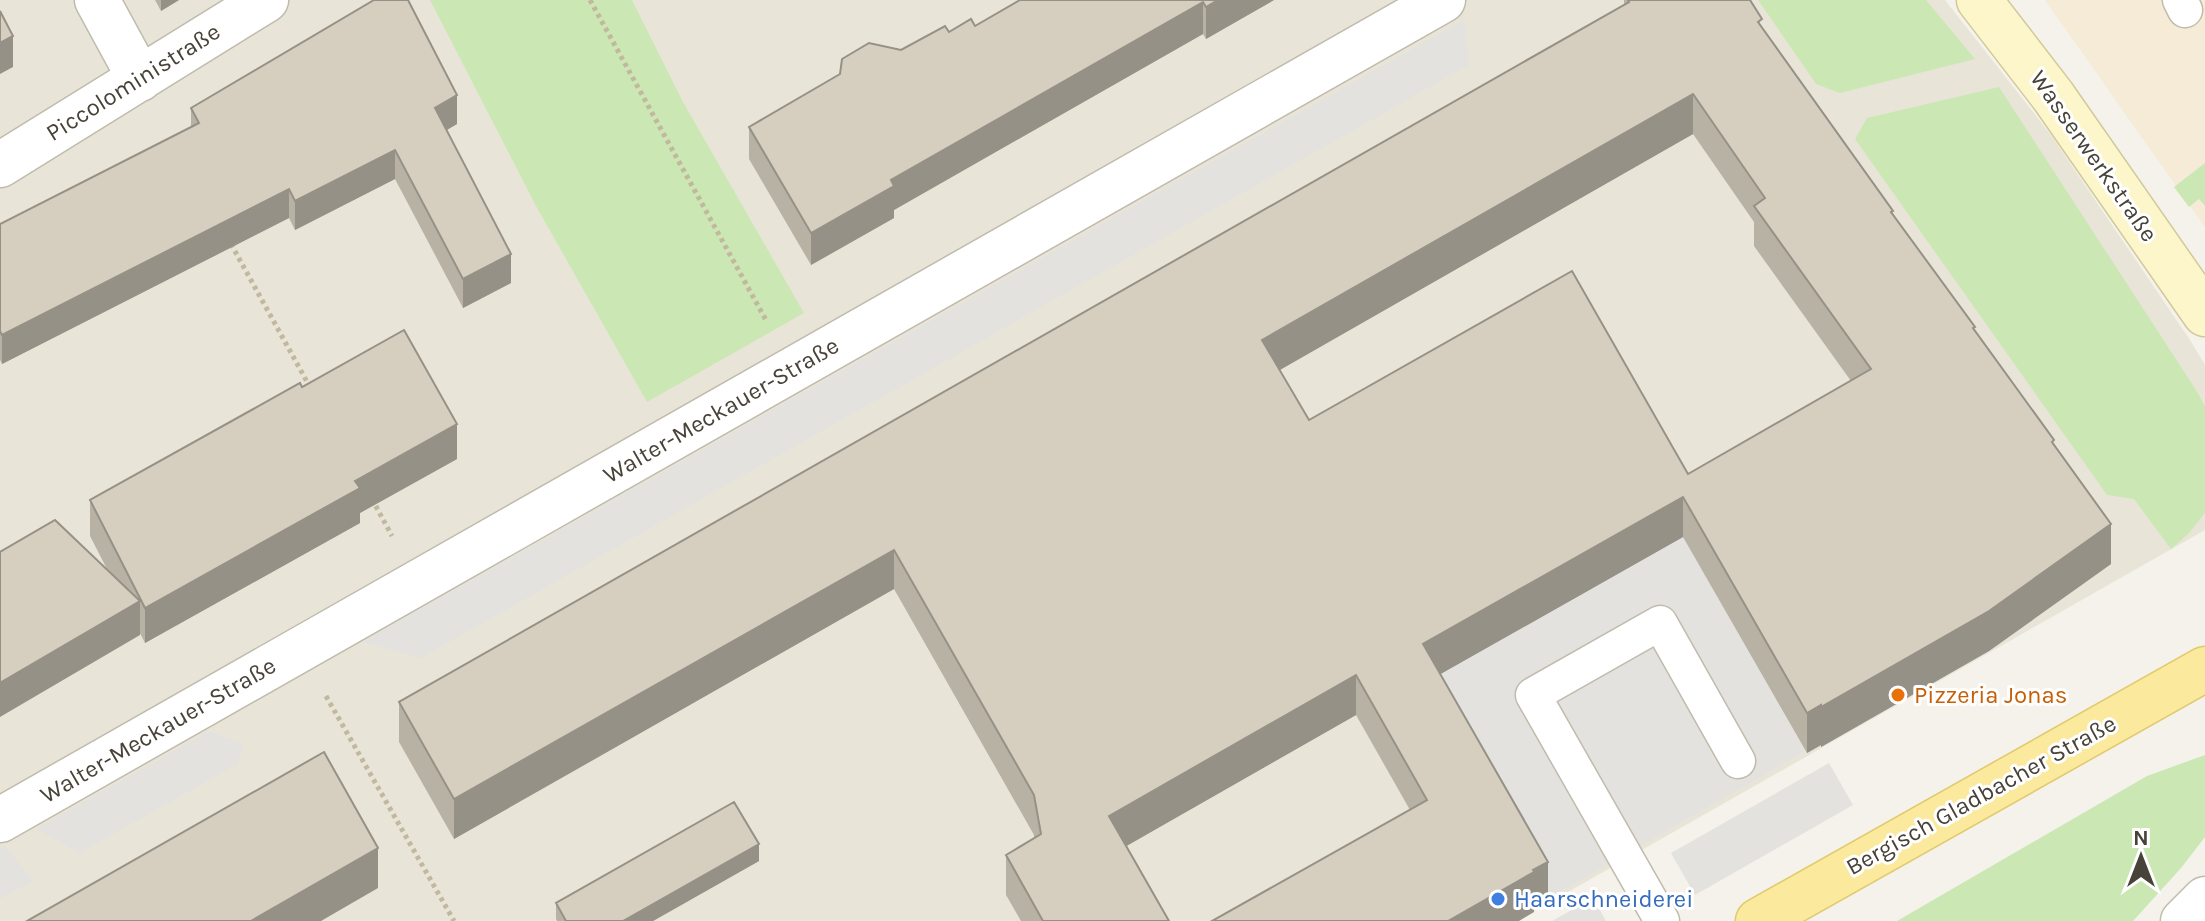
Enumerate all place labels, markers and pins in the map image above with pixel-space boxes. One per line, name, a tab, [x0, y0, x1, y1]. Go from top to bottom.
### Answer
place label: Pizzeria Jonas	[1914, 681, 2067, 709]
marker: Pizzeria Jonas	[1889, 686, 1907, 704]
place label: Haarschneiderei	[1514, 885, 1693, 913]
marker: Haarschneiderei	[1489, 890, 1507, 908]

